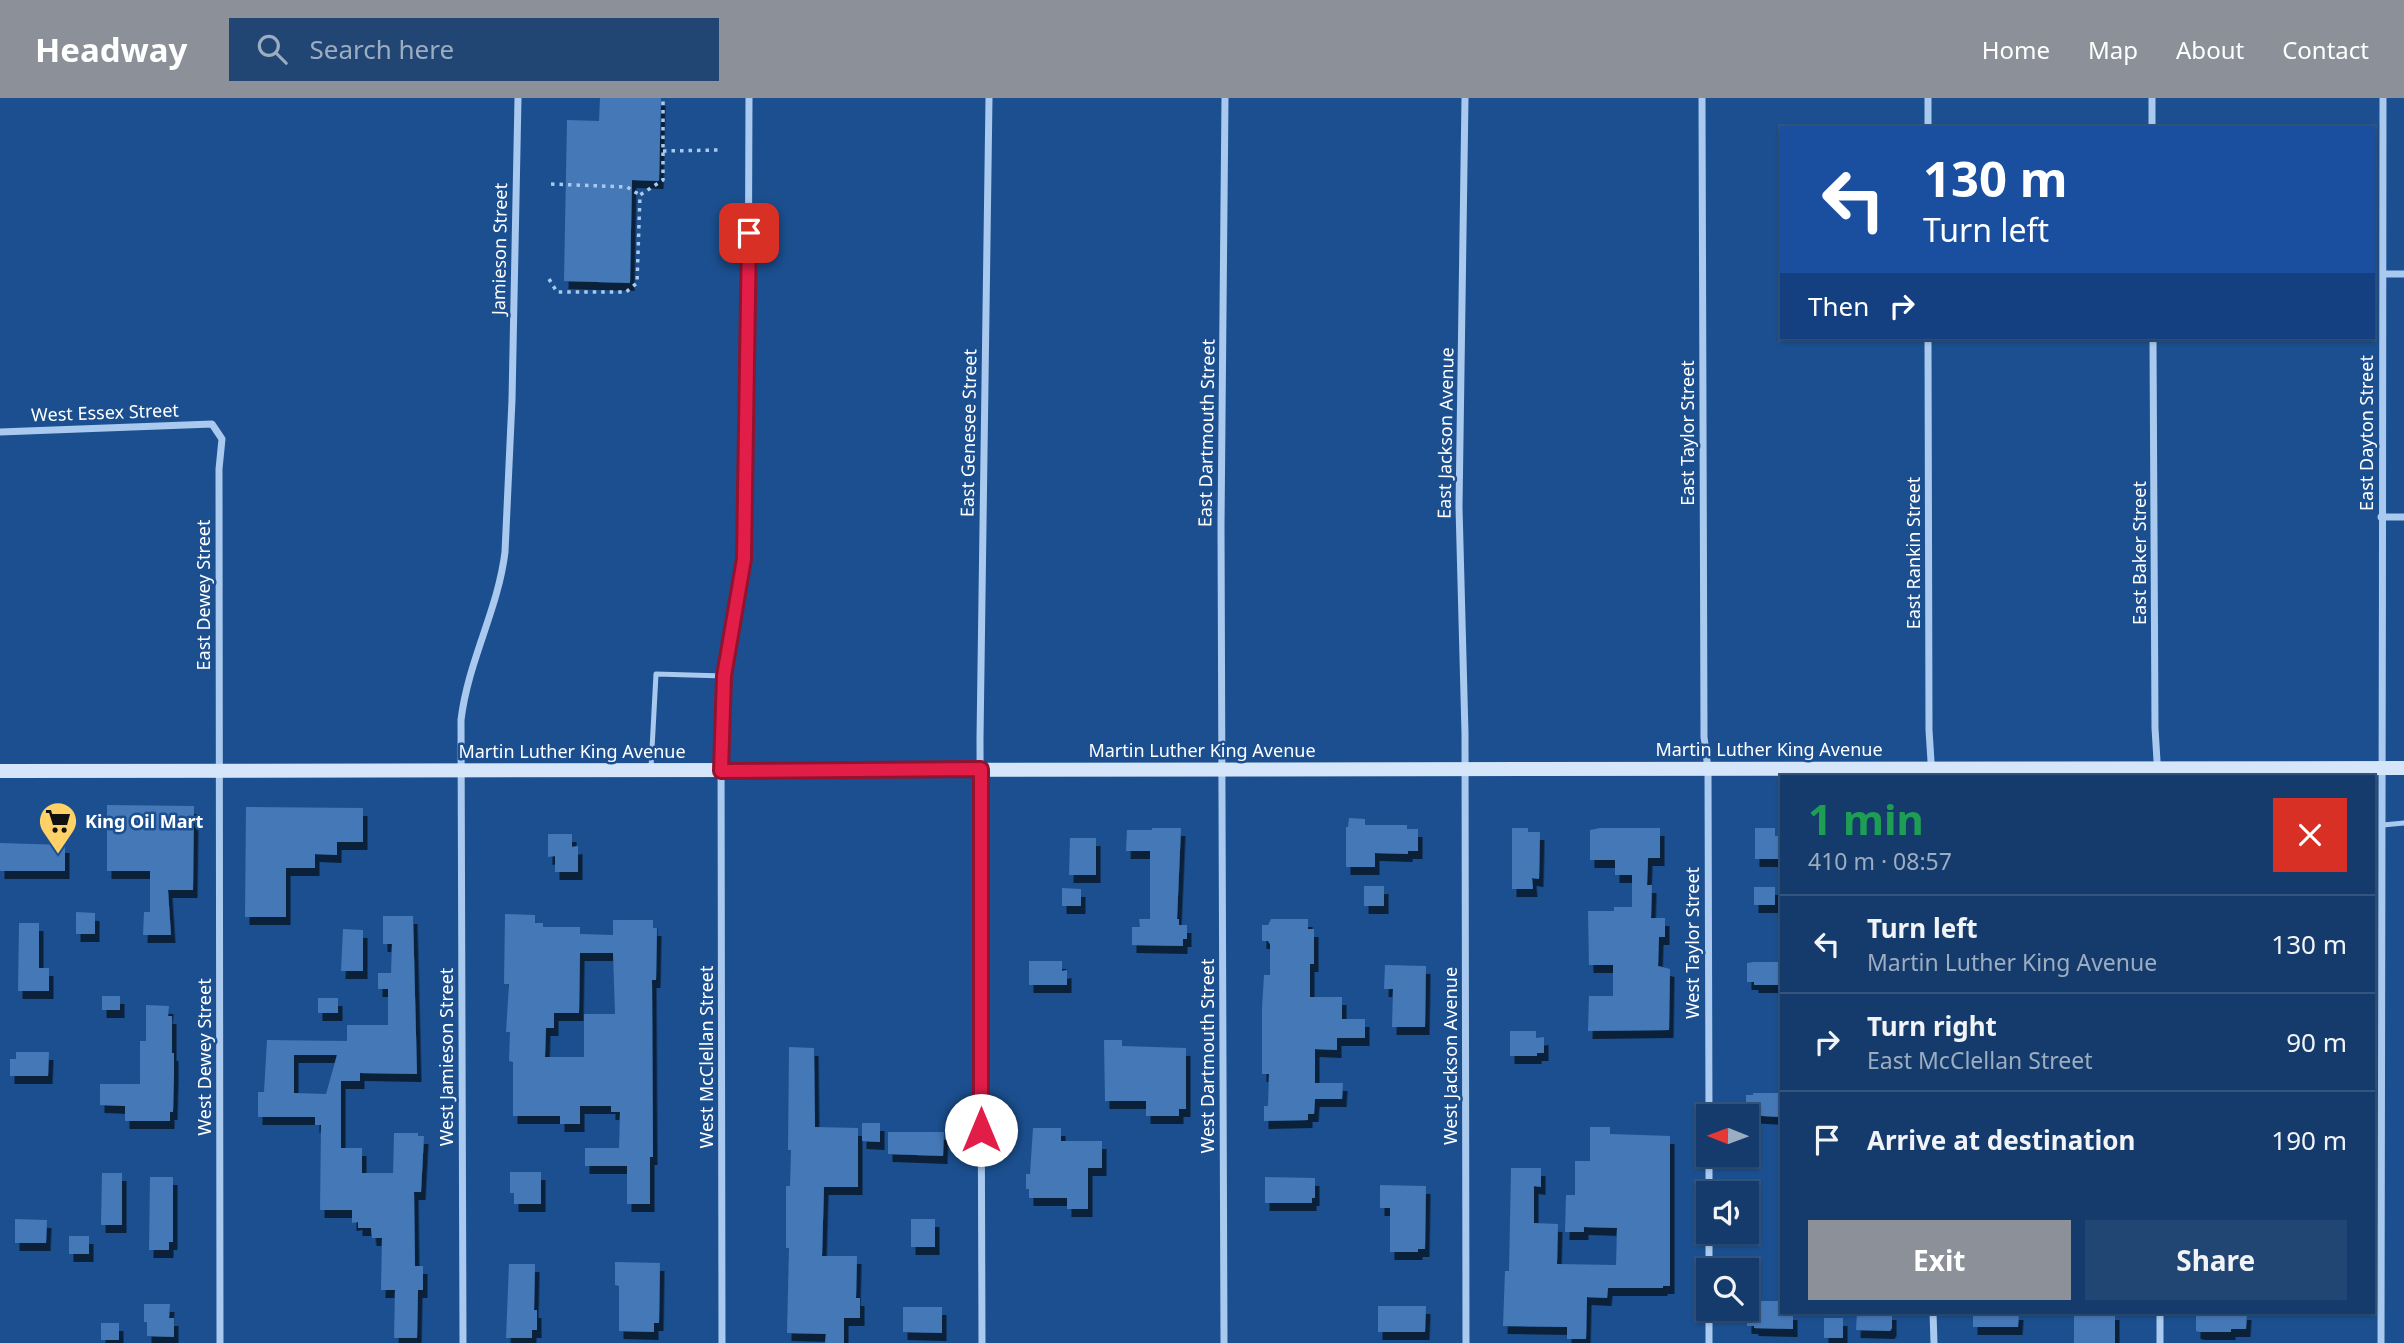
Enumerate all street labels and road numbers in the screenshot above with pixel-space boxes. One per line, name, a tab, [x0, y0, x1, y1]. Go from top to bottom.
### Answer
street label: Jamieson Street	[486, 182, 512, 317]
street label: East Dartmouth Street	[1192, 338, 1220, 527]
street label: East Jackson Avenue	[1432, 347, 1458, 519]
street label: East Genesee Street	[955, 348, 981, 517]
street label: East Dayton Street	[2354, 355, 2378, 511]
street label: East Taylor Street	[1675, 360, 1699, 506]
street label: West Essex Street	[31, 397, 180, 427]
street label: East Rankin Street	[1901, 476, 1925, 629]
street label: East Baker Street	[2127, 481, 2151, 625]
street label: East Dewey Street	[191, 519, 215, 670]
street label: Martin Luther King Avenue	[1655, 737, 1883, 761]
street label: Martin Luther King Avenue	[1088, 738, 1316, 762]
street label: Martin Luther King Avenue	[458, 739, 686, 763]
street label: West Taylor Street	[1680, 866, 1704, 1019]
street label: West Dartmouth Street	[1195, 958, 1219, 1153]
street label: West McClellan Street	[694, 965, 718, 1148]
street label: West Jamieson Street	[434, 967, 458, 1146]
street label: West Jackson Avenue	[1438, 967, 1462, 1145]
street label: West Dewey Street	[192, 978, 216, 1136]

